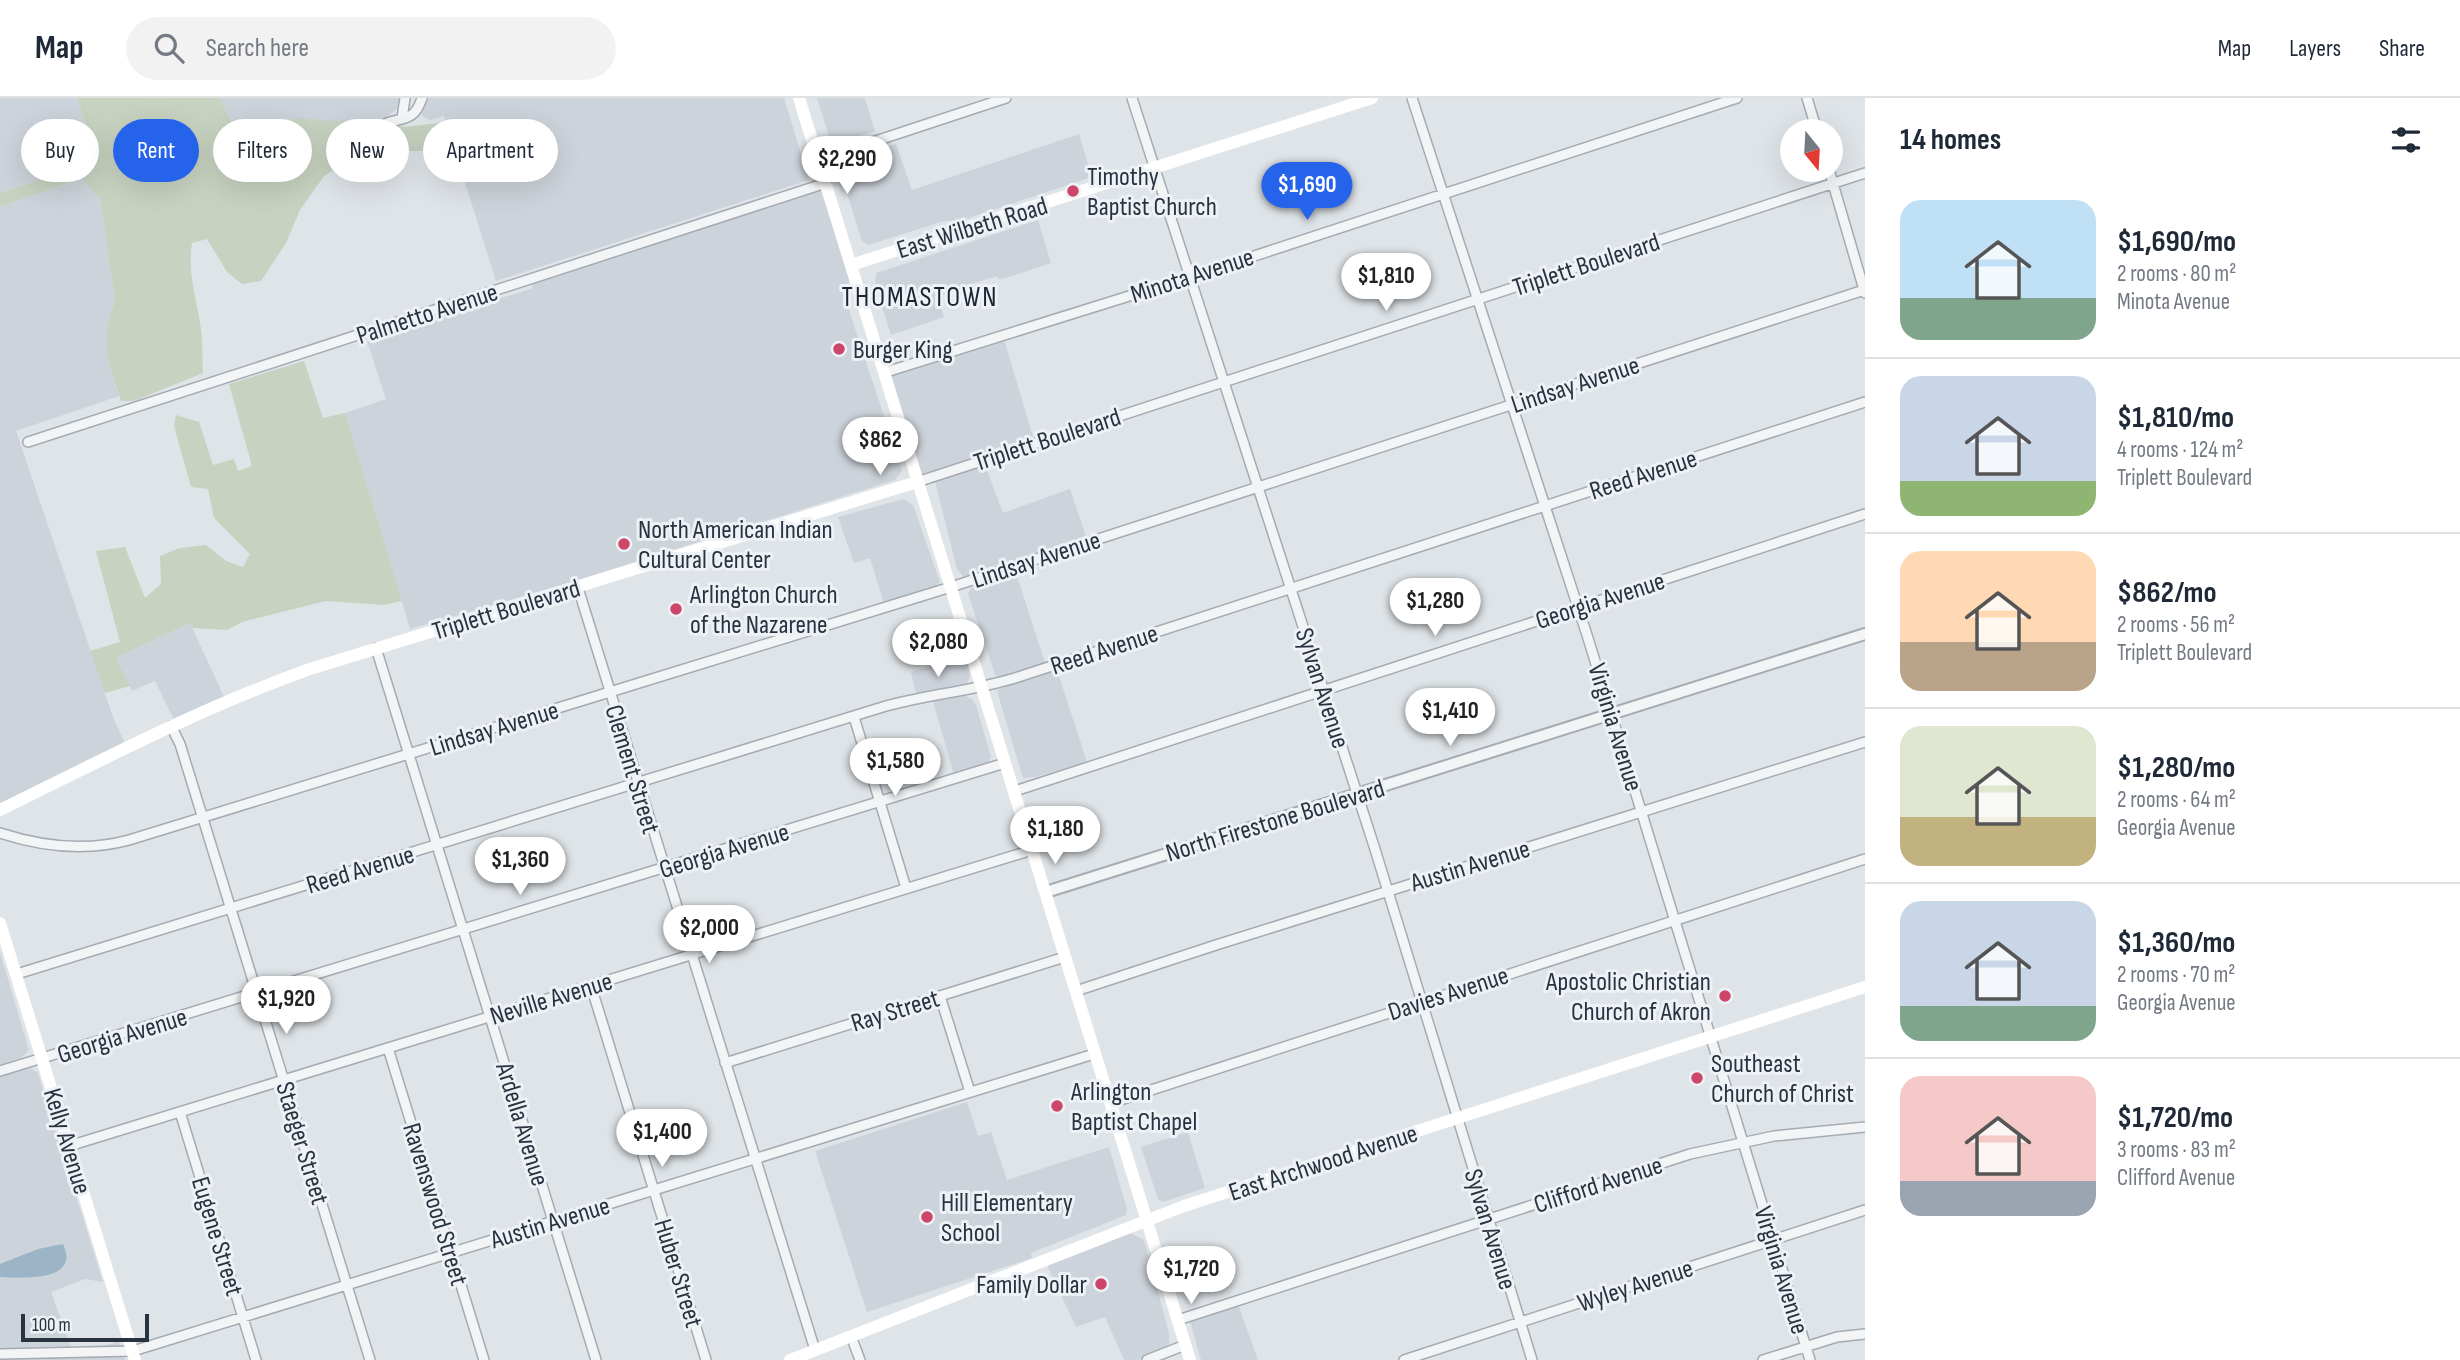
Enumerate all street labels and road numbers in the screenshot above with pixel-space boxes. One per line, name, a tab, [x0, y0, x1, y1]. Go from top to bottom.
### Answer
street label: East Wilbeth Road	[893, 191, 1052, 266]
street label: Triplett Boulevard	[1509, 227, 1664, 304]
street label: Minota Avenue	[1127, 242, 1258, 311]
street label: Palmetto Avenue	[353, 277, 502, 352]
street label: Lindsay Avenue	[1507, 350, 1644, 421]
street label: Triplett Boulevard	[970, 402, 1125, 479]
street label: Reed Avenue	[1586, 444, 1701, 507]
street label: Lindsay Avenue	[968, 525, 1105, 596]
street label: Georgia Avenue	[1532, 566, 1669, 637]
street label: Triplett Boulevard	[429, 573, 584, 648]
street label: Reed Avenue	[1047, 619, 1162, 682]
street label: Sylvan Avenue	[1288, 625, 1356, 752]
street label: Virginia Avenue	[1580, 660, 1649, 795]
street label: Lindsay Avenue	[426, 695, 563, 764]
street label: Clement Street	[597, 701, 666, 838]
street label: North Firestone Boulevard	[1162, 773, 1389, 869]
street label: Georgia Avenue	[656, 817, 793, 886]
street label: Austin Avenue	[1406, 834, 1534, 900]
street label: Reed Avenue	[303, 839, 418, 902]
street label: Davies Avenue	[1384, 960, 1513, 1028]
street label: Neville Avenue	[487, 966, 616, 1033]
street label: Ray Street	[848, 983, 943, 1039]
street label: Georgia Avenue	[54, 1002, 191, 1071]
street label: Ardella Avenue	[488, 1058, 555, 1190]
street label: Staeger Street	[268, 1078, 335, 1209]
street label: Kelly Avenue	[36, 1085, 97, 1198]
street label: East Archwood Avenue	[1225, 1118, 1422, 1209]
street label: Ravenswood Street	[395, 1119, 474, 1289]
street label: Clifford Avenue	[1530, 1150, 1667, 1221]
street label: Sylvan Avenue	[1457, 1165, 1523, 1293]
street label: Eugene Street	[184, 1173, 249, 1300]
street label: Austin Avenue	[486, 1191, 614, 1257]
street label: Virginia Avenue	[1746, 1203, 1815, 1338]
street label: Huber Street	[646, 1215, 709, 1331]
street label: Wyley Avenue	[1574, 1253, 1697, 1320]

